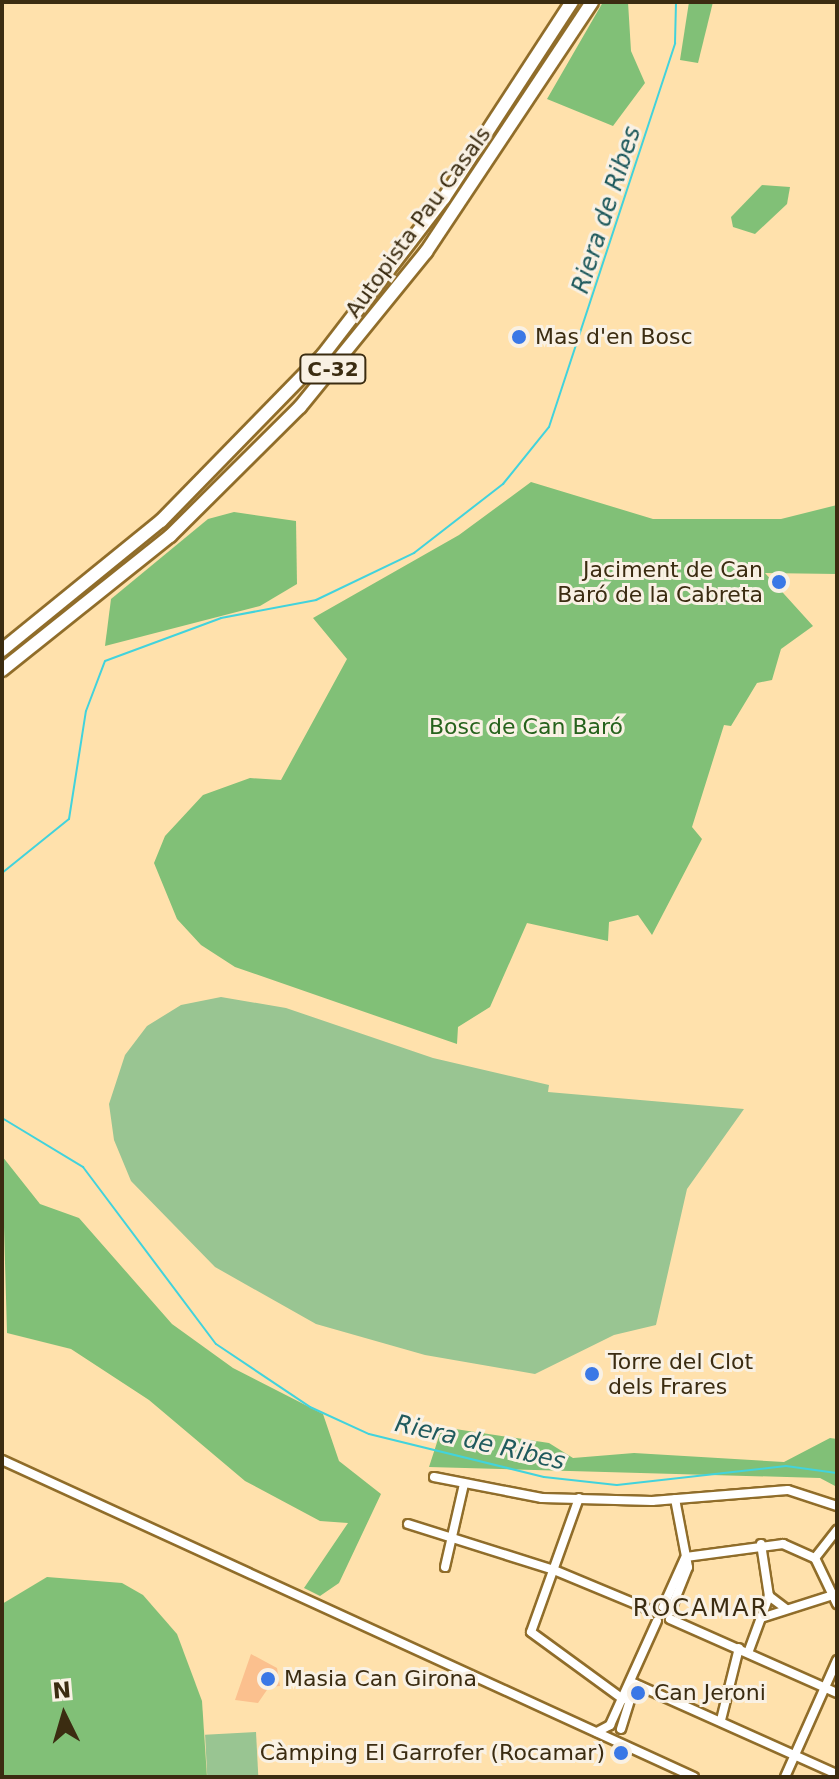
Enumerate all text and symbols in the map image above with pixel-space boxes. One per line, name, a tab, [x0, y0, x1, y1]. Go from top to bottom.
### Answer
street label: Autopista Pau Casals	[340, 121, 496, 323]
water label: Riera de Ribes	[566, 123, 648, 297]
place label: Mas d'en Bosc	[535, 324, 693, 350]
marker: Mas d'en Bosc	[510, 328, 528, 346]
road number: C-32	[299, 353, 367, 385]
place label: Jaciment de Can Baró de la Cabreta	[557, 556, 763, 608]
marker: Jaciment de Can Baró de la Cabreta	[770, 573, 788, 591]
park label: Bosc de Can Baró	[429, 714, 623, 740]
place label: Torre del Clot dels Frares	[608, 1348, 753, 1400]
marker: Torre del Clot dels Frares	[583, 1365, 601, 1383]
water label: Riera de Ribes	[392, 1409, 568, 1477]
district label: ROCAMAR	[633, 1595, 769, 1623]
place label: Masia Can Girona	[284, 1666, 477, 1692]
marker: Masia Can Girona	[259, 1670, 277, 1688]
north arrow	[24, 1675, 104, 1755]
text: N	[52, 1677, 72, 1704]
place label: Can Jeroni	[654, 1680, 766, 1706]
marker: Can Jeroni	[629, 1684, 647, 1702]
place label: Càmping El Garrofer (Rocamar)	[260, 1740, 605, 1766]
marker: Càmping El Garrofer (Rocamar)	[612, 1744, 630, 1762]

